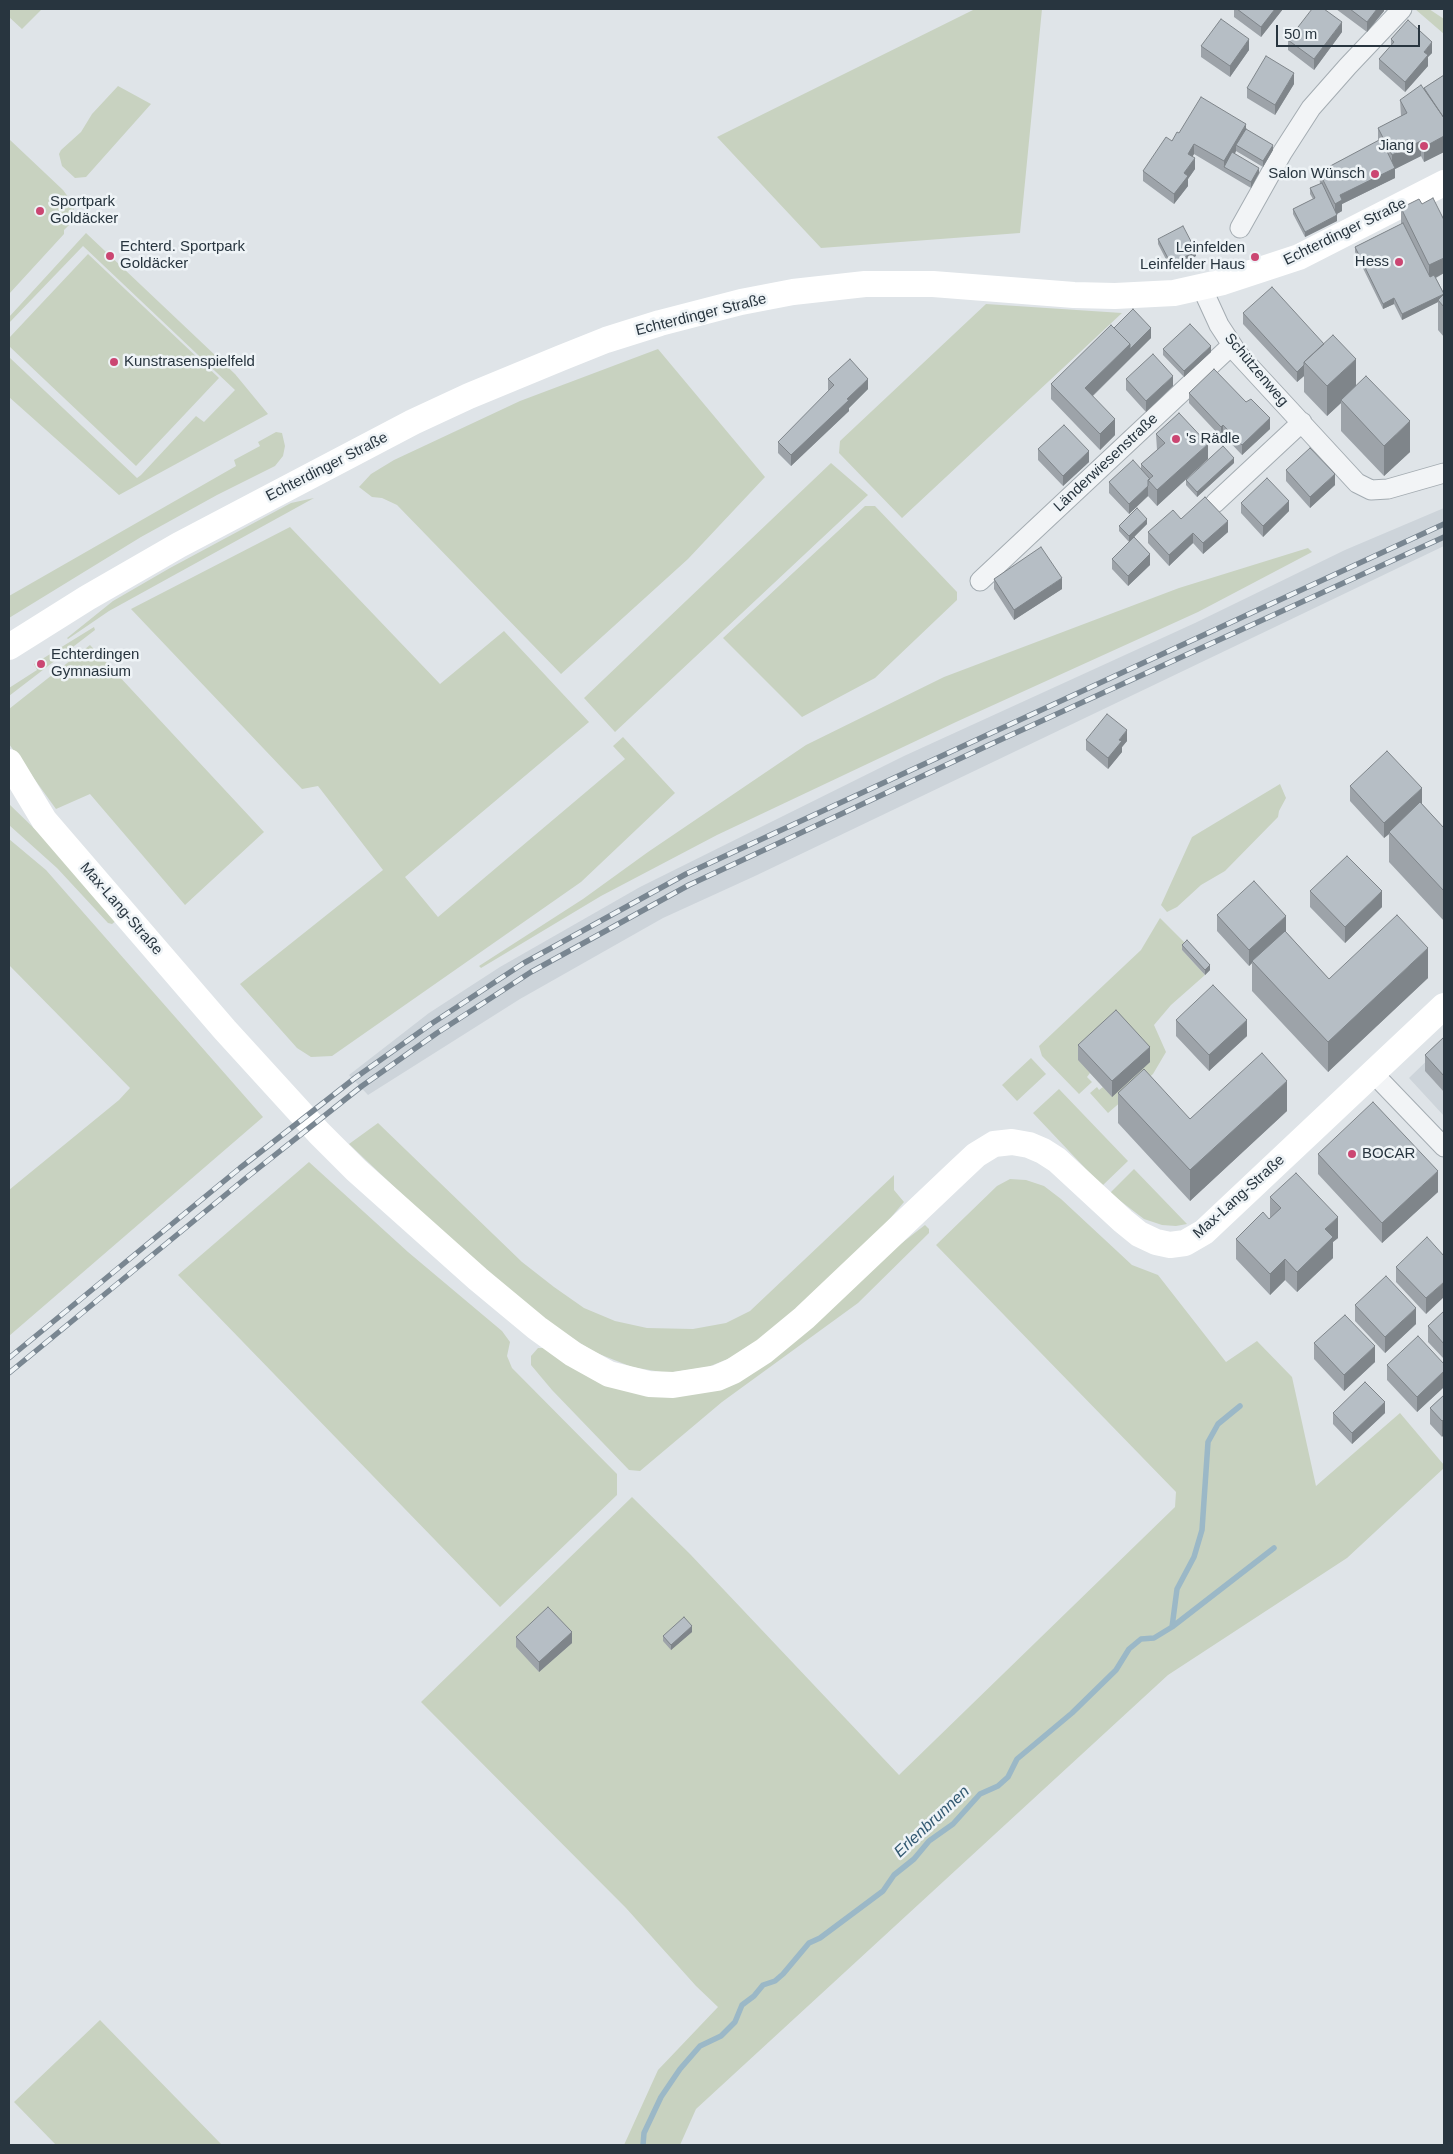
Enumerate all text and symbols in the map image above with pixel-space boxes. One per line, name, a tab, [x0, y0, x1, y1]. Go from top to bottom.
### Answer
scale bar	[1278, 15, 1422, 47]
text: 50 m	[1284, 25, 1317, 42]
place label: Jiang	[1378, 137, 1414, 155]
marker: Jiang	[1418, 140, 1430, 152]
place label: Salon Wünsch	[1268, 165, 1365, 183]
marker: Salon Wünsch	[1369, 168, 1381, 180]
place label: Sportpark Goldäcker	[50, 193, 118, 228]
street label: Echterdinger Straße	[1281, 194, 1409, 270]
marker: Sportpark Goldäcker	[34, 205, 46, 217]
place label: Echterd. Sportpark Goldäcker	[120, 238, 245, 273]
place label: Leinfelden Leinfelder Haus	[1140, 239, 1245, 274]
marker: Echterd. Sportpark Goldäcker	[104, 250, 116, 262]
marker: Leinfelden Leinfelder Haus	[1249, 251, 1261, 263]
place label: Hess	[1355, 253, 1389, 271]
marker: Hess	[1393, 256, 1405, 268]
street label: Echterdinger Straße	[634, 290, 768, 340]
street label: Schützenweg	[1220, 330, 1292, 410]
place label: Kunstrasenspielfeld	[124, 353, 255, 371]
marker: Kunstrasenspielfeld	[108, 356, 120, 368]
street label: Länderwiesenstraße	[1050, 410, 1162, 516]
street label: Echterdinger Straße	[263, 429, 391, 505]
place label: 's Rädle	[1186, 430, 1240, 448]
marker: 's Rädle	[1170, 433, 1182, 445]
place label: Echterdingen Gymnasium	[51, 646, 139, 681]
marker: Echterdingen Gymnasium	[35, 658, 47, 670]
street label: Max-Lang-Straße	[76, 859, 166, 959]
place label: BOCAR	[1362, 1145, 1415, 1163]
marker: BOCAR	[1346, 1148, 1358, 1160]
street label: Max-Lang-Straße	[1190, 1151, 1288, 1243]
water label: Erlenbrunnen	[890, 1782, 974, 1862]

